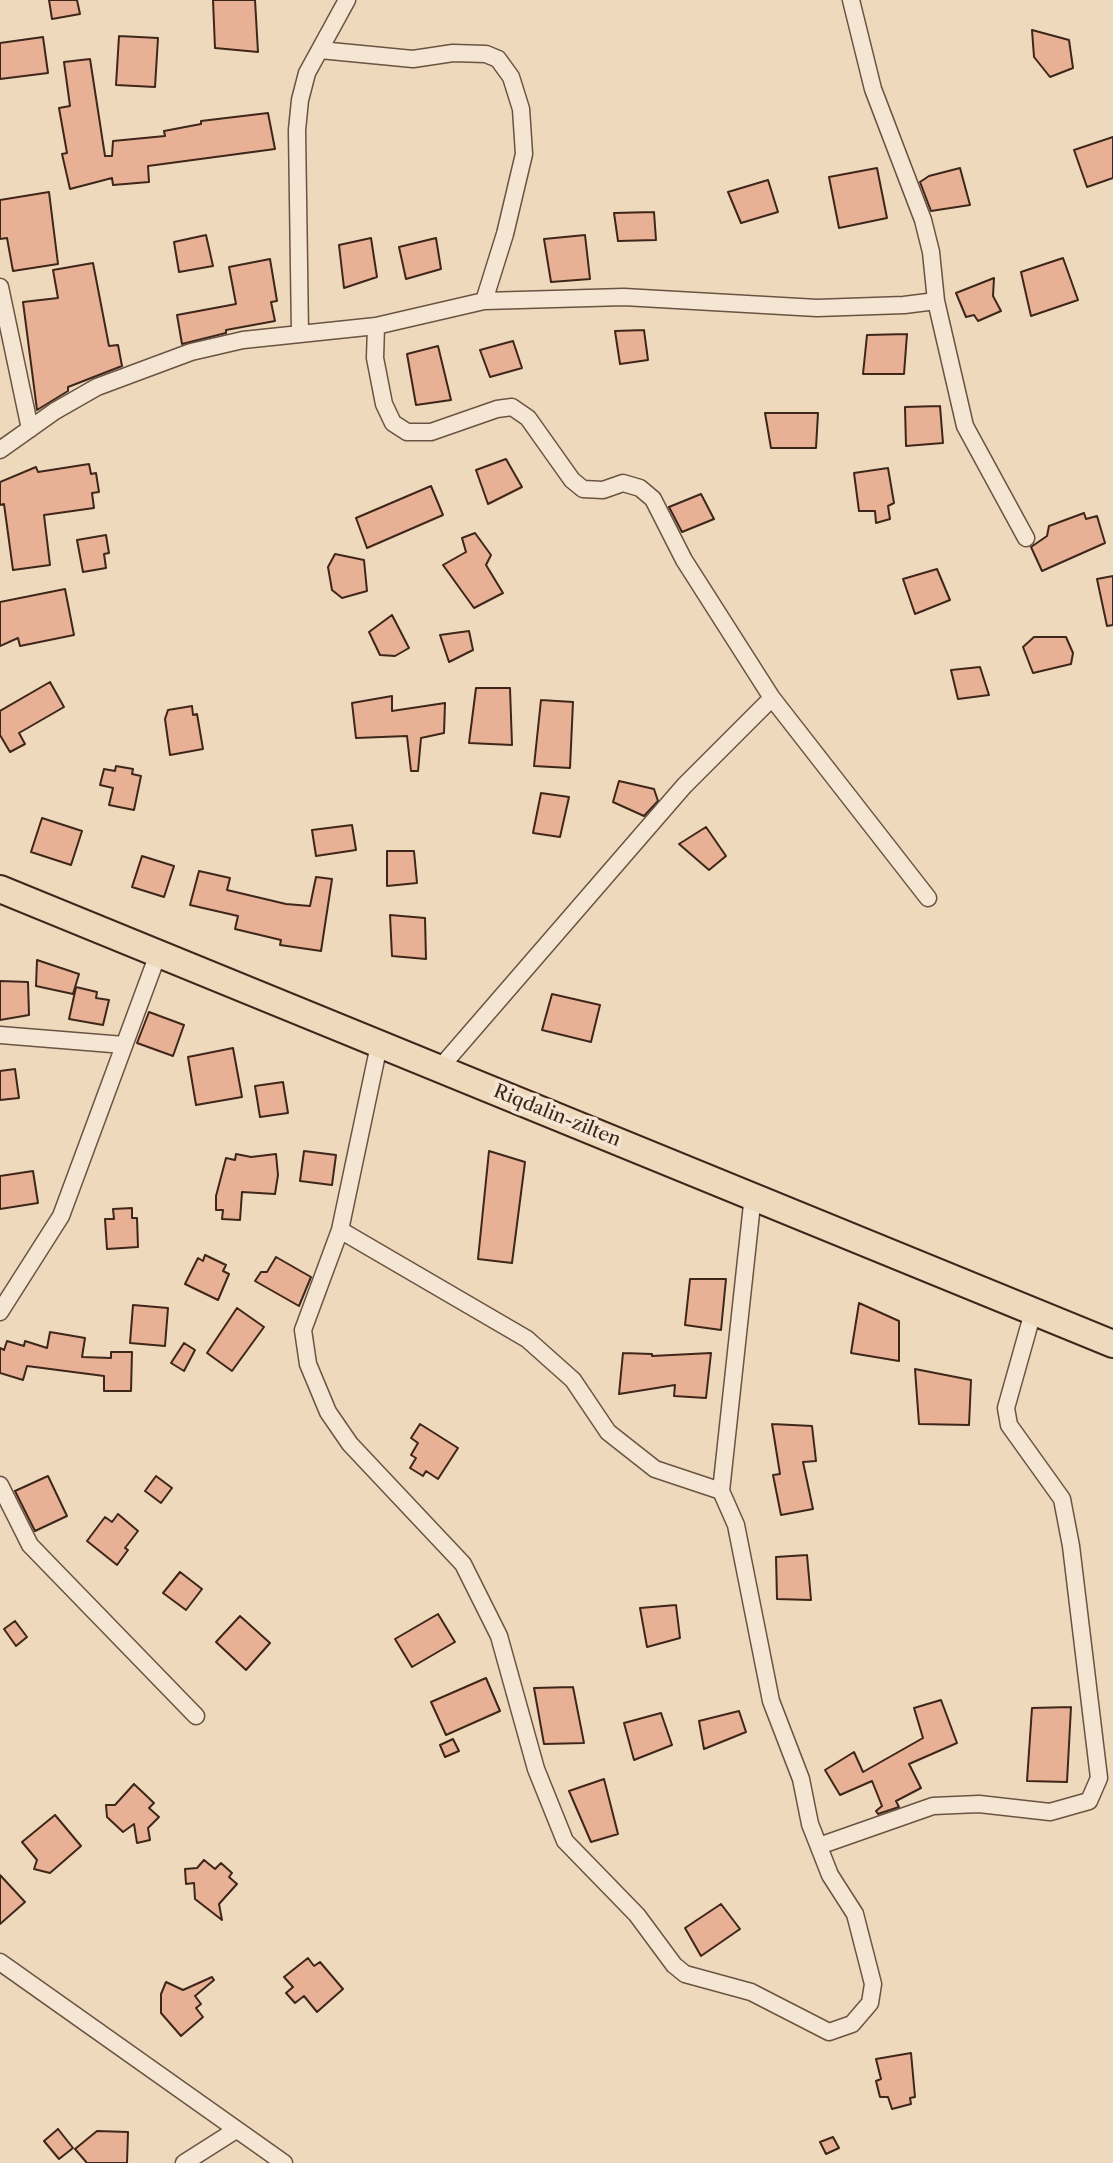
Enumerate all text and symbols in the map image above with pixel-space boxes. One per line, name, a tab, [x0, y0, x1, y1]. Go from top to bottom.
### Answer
street label: Riqdalin-zilten	[490, 1080, 624, 1152]

